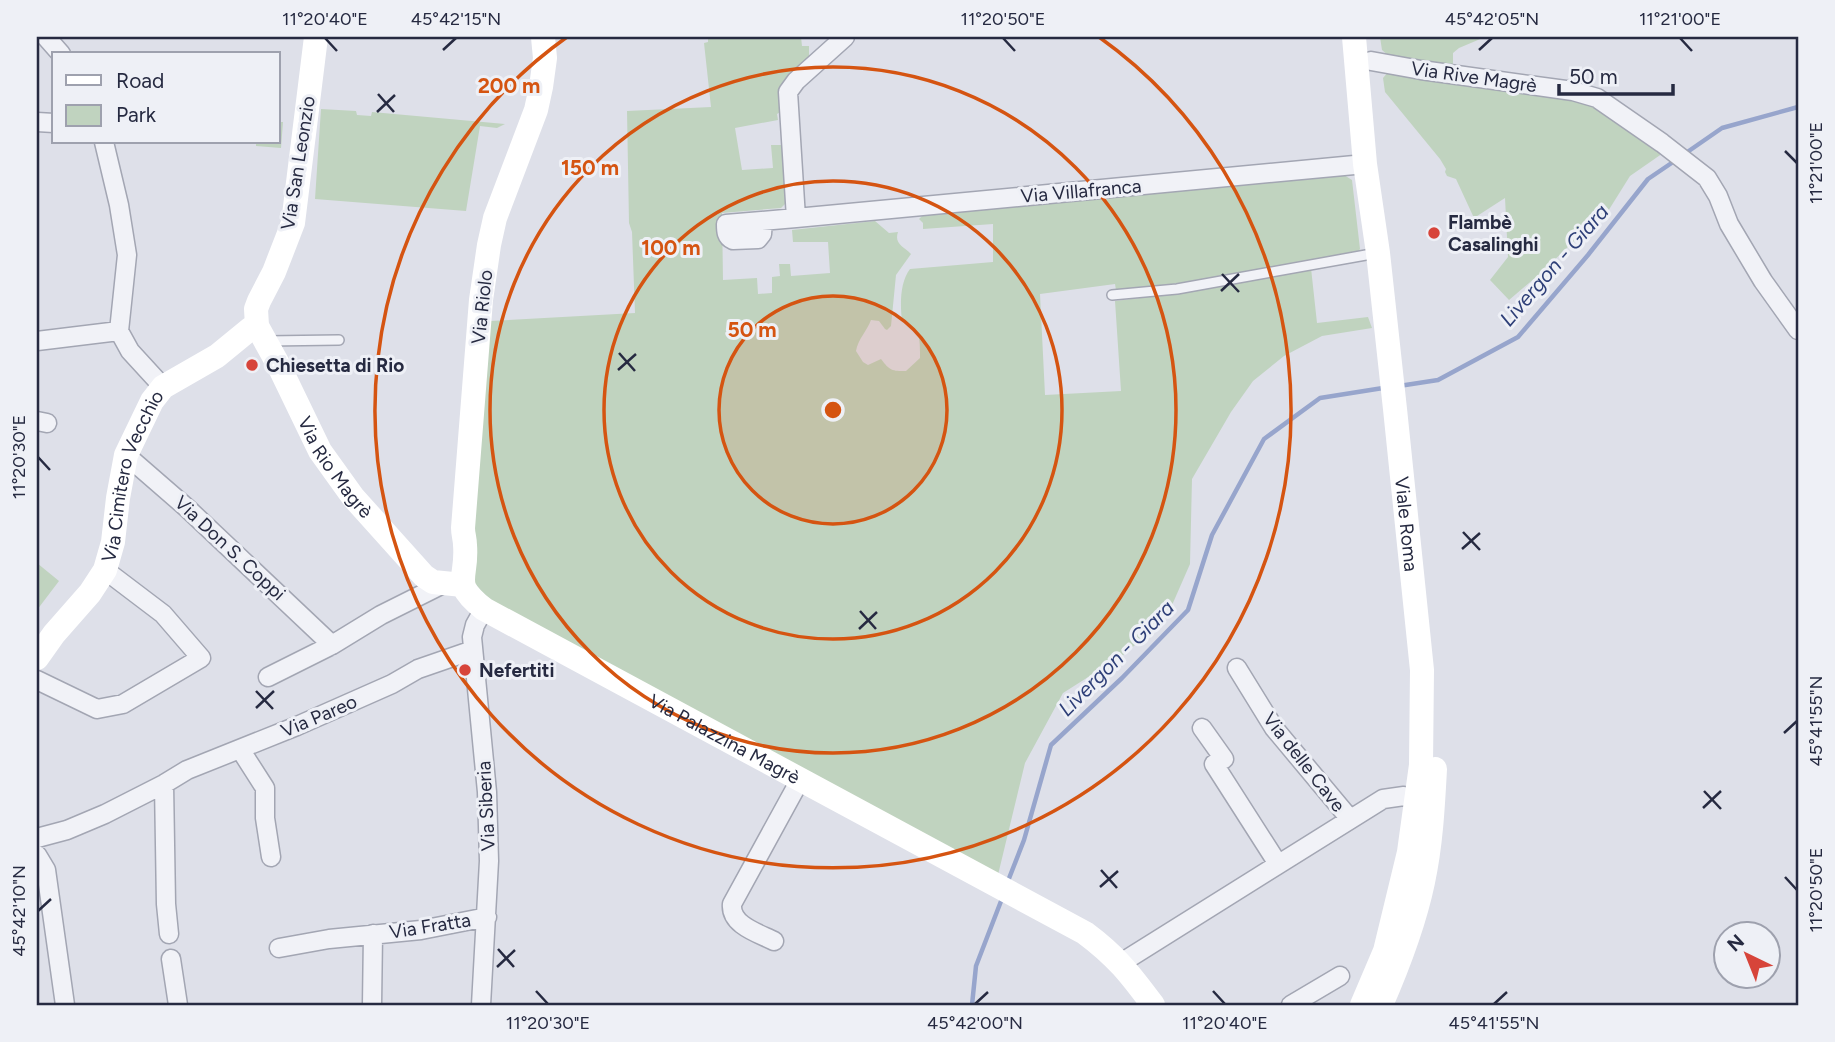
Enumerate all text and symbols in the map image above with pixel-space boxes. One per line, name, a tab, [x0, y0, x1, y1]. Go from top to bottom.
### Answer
text: 11°20'40"E	[282, 8, 368, 30]
text: 45°42'15"N	[411, 8, 501, 30]
text: 11°20'50"E	[960, 8, 1046, 30]
text: 45°42'05"N	[1445, 8, 1539, 30]
text: 11°21'00"E	[1639, 8, 1721, 30]
legend	[52, 52, 280, 144]
scale bar	[1559, 52, 1672, 96]
street label: Via Rive Magrè	[1410, 57, 1538, 97]
text: 50 m	[1569, 64, 1618, 89]
text: Road	[116, 68, 164, 93]
text: 200 m	[478, 73, 540, 98]
street label: Via San Leonzio	[276, 94, 320, 232]
text: Park	[116, 102, 157, 127]
text: 11°21'00"E	[1805, 122, 1827, 204]
text: 150 m	[561, 155, 619, 180]
street label: Via Villafranca	[1020, 174, 1142, 208]
water label: Livergon - Giara	[1494, 199, 1614, 331]
place label: Flambè Casalinghi	[1448, 211, 1539, 256]
marker: Flambè Casalinghi	[1426, 225, 1442, 241]
text: 100 m	[641, 235, 701, 260]
street label: Via Riolo	[467, 269, 497, 345]
text: 50 m	[727, 317, 777, 342]
place label: Chiesetta di Rio	[266, 354, 404, 377]
marker: Chiesetta di Rio	[244, 357, 260, 373]
street label: Via Cimitero Vecchio	[96, 385, 168, 565]
centre of rings	[821, 398, 845, 422]
street label: Via Rio Magrè	[293, 413, 378, 523]
text: 11°20'30"E	[8, 415, 30, 499]
street label: Viale Roma	[1391, 475, 1423, 573]
street label: Via Don S. Coppi	[170, 491, 290, 605]
water label: Livergon - Giara	[1053, 595, 1179, 721]
place label: Nefertiti	[479, 659, 554, 682]
marker: Nefertiti	[457, 662, 473, 678]
text: 45°41'55"N	[1805, 676, 1827, 766]
street label: Via Palazzina Magrè	[645, 689, 804, 789]
street label: Via Pareo	[278, 690, 360, 742]
street label: Via delle Cave	[1258, 708, 1350, 816]
street label: Via Siberia	[472, 760, 500, 852]
text: 11°20'50"E	[1805, 847, 1827, 933]
text: 45°42'10"N	[8, 865, 30, 957]
street label: Via Fratta	[388, 908, 472, 944]
north arrow	[1713, 920, 1783, 990]
text: N	[1723, 930, 1749, 956]
text: 11°20'30"E	[506, 1012, 590, 1034]
text: 45°42'00"N	[927, 1012, 1023, 1034]
text: 11°20'40"E	[1182, 1012, 1268, 1034]
text: 45°41'55"N	[1449, 1012, 1539, 1034]

